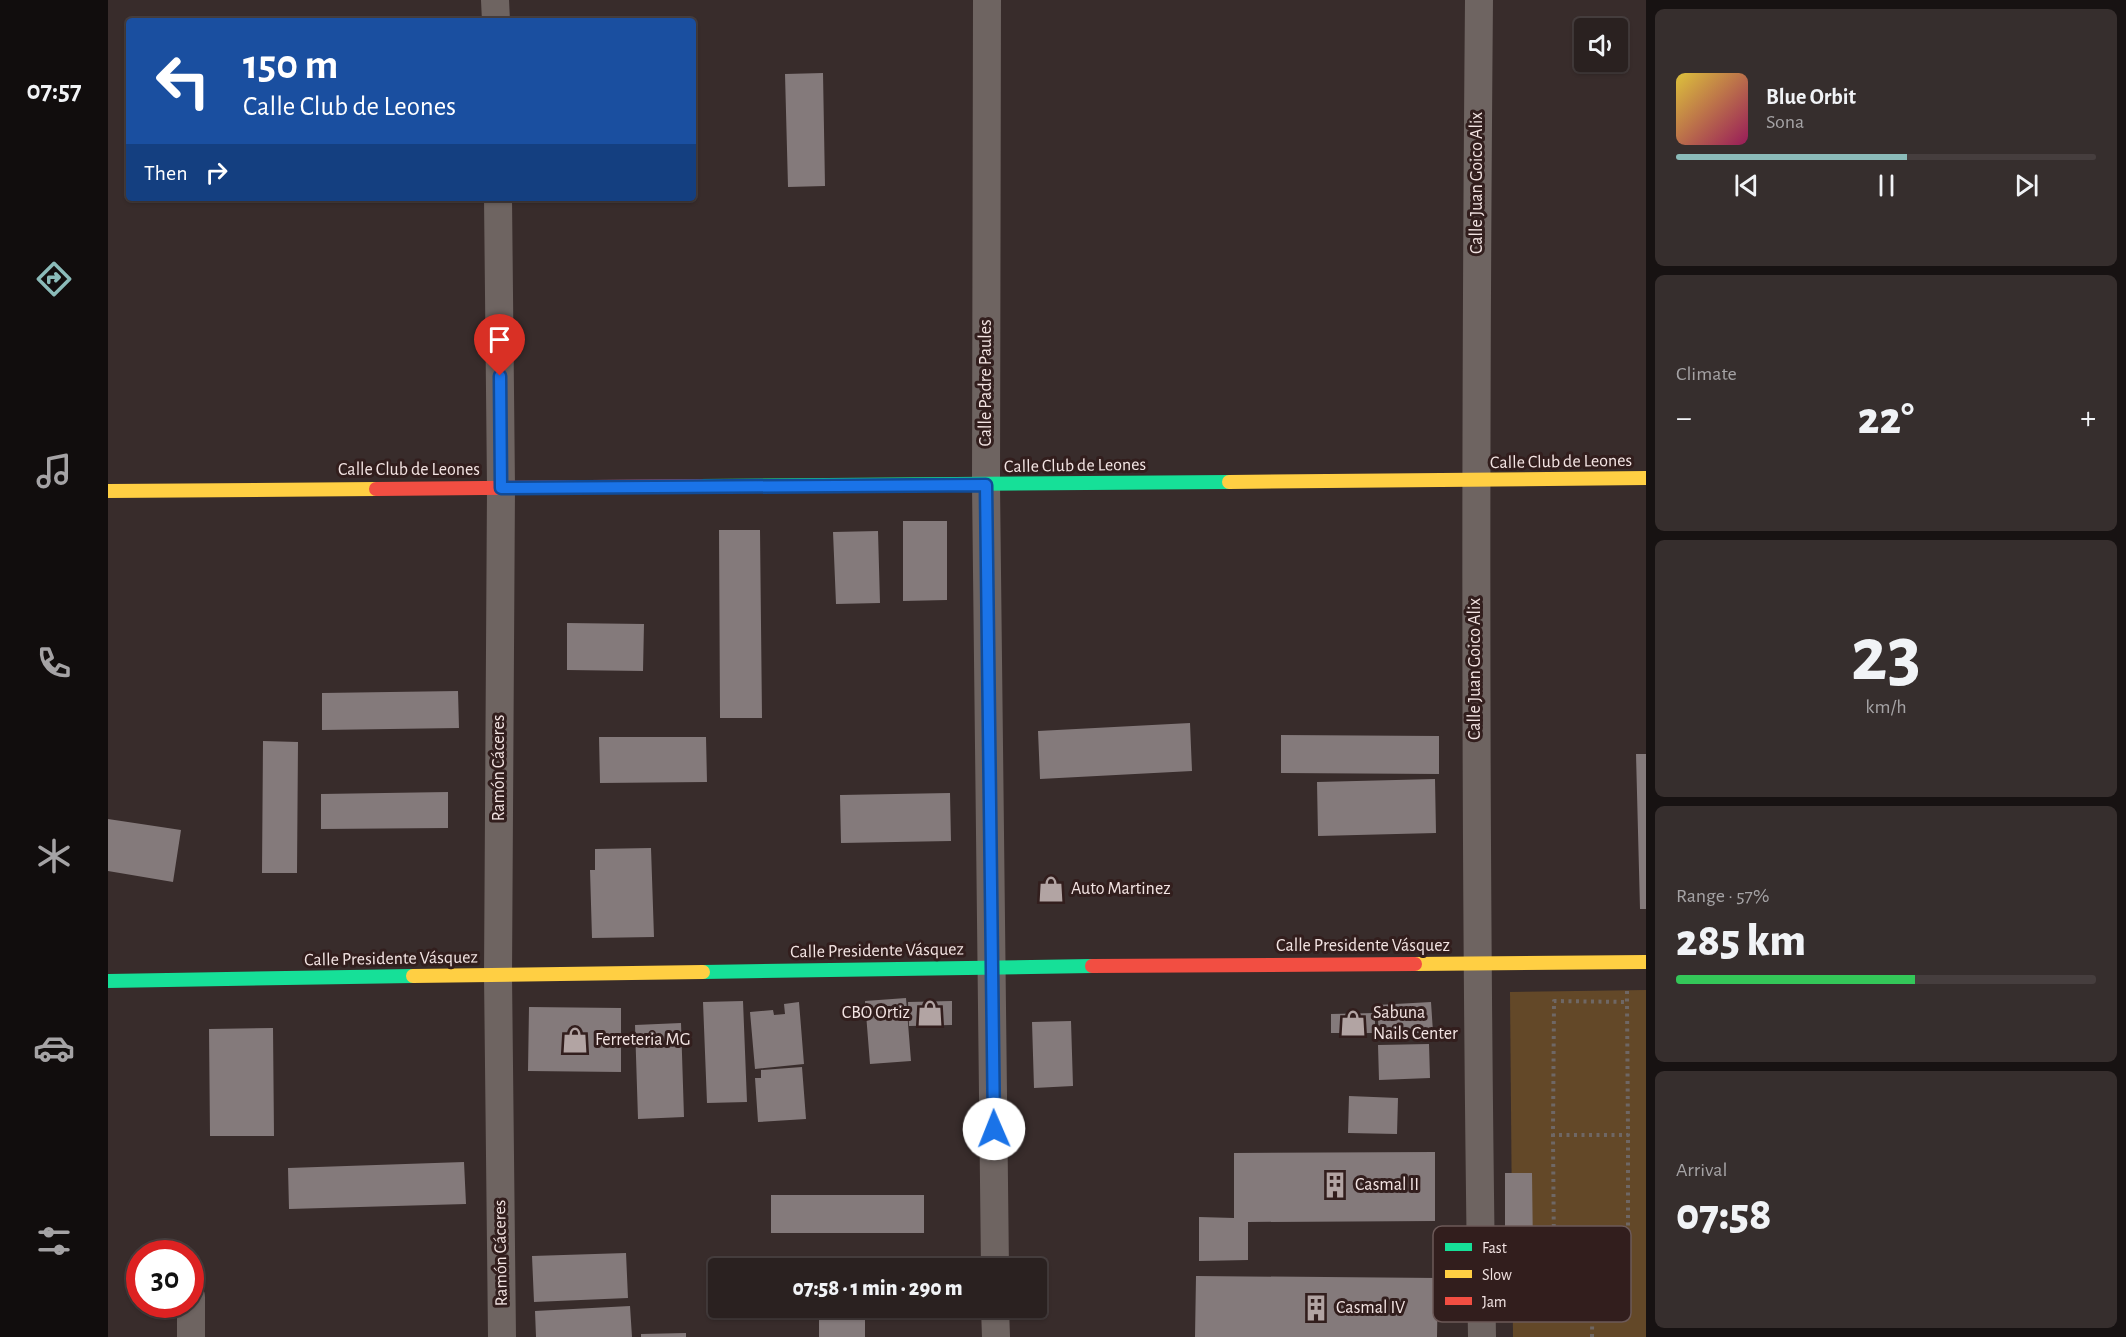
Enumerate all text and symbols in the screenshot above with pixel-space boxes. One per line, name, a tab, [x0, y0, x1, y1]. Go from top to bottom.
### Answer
map controls	[1574, 18, 1628, 72]
button: sound	[1574, 18, 1628, 72]
icon: left	[144, 42, 222, 120]
text: 150 m	[243, 44, 338, 86]
text: 07:57	[26, 77, 82, 104]
text: Blue Orbit	[1766, 86, 1856, 108]
text: Calle Club de Leones	[243, 93, 456, 120]
street label: Calle Juan Goico Alix	[1468, 112, 1486, 254]
text: Sona	[1766, 112, 1804, 132]
icon: right	[200, 156, 233, 189]
text: Then	[144, 162, 188, 184]
icon: previous	[1730, 169, 1763, 202]
icon: pause	[1870, 169, 1903, 202]
icon: next	[2010, 169, 2043, 202]
icon: directions	[33, 258, 75, 300]
pin	[474, 314, 525, 376]
street label: Calle Padre Paules	[977, 319, 995, 447]
icon: arrive	[483, 323, 516, 356]
text: Climate	[1676, 364, 1737, 384]
text: 22°	[1858, 397, 1914, 442]
text: −	[1676, 402, 1692, 435]
text: +	[2080, 402, 2096, 435]
icon: music	[33, 450, 75, 492]
street label: Calle Club de Leones	[1490, 452, 1632, 472]
street label: Calle Club de Leones	[1004, 456, 1146, 476]
street label: Calle Club de Leones	[338, 461, 480, 479]
street label: Calle Juan Goico Alix	[1466, 598, 1484, 740]
text: 23	[1851, 617, 1921, 695]
icon: phone	[33, 642, 75, 684]
text: km/h	[1865, 697, 1907, 717]
street label: Ramón Cáceres	[490, 715, 508, 821]
icon: climate	[33, 835, 75, 877]
shop icon: Auto Martinez	[1036, 874, 1066, 904]
place label: Auto Martinez	[1071, 880, 1171, 898]
text: Range · 57%	[1676, 886, 1769, 906]
text: 285 km	[1676, 919, 1806, 964]
street label: Calle Presidente Vásquez	[1276, 937, 1450, 955]
street label: Calle Presidente Vásquez	[790, 940, 964, 962]
street label: Calle Presidente Vásquez	[304, 948, 478, 970]
shop icon: CBO Ortiz	[915, 998, 945, 1028]
place label: CBO Ortiz	[842, 1004, 910, 1022]
place label: Sabuna Nails Center	[1373, 1004, 1458, 1043]
shop icon: Sabuna Nails Center	[1338, 1008, 1368, 1038]
shop icon: Ferreteria MG	[560, 1025, 590, 1055]
icon: car	[33, 1027, 75, 1069]
place label: Ferreteria MG	[595, 1031, 691, 1049]
position arrow	[962, 1097, 1026, 1161]
text: Arrival	[1676, 1160, 1727, 1180]
building icon: Casmal II	[1320, 1170, 1350, 1200]
place label: Casmal II	[1355, 1176, 1419, 1194]
text: 07:58	[1676, 1193, 1772, 1238]
street label: Ramón Cáceres	[491, 1199, 511, 1307]
icon: filters	[33, 1220, 75, 1262]
legend	[1433, 1226, 1631, 1322]
speed limit sign: 30	[126, 1240, 204, 1318]
text: Fast	[1482, 1240, 1507, 1256]
text: Slow	[1482, 1267, 1512, 1283]
text: 07:58 · 1 min · 290 m	[792, 1277, 963, 1299]
building icon: Casmal IV	[1301, 1293, 1331, 1323]
text: Jam	[1482, 1294, 1507, 1310]
place label: Casmal IV	[1336, 1299, 1406, 1317]

